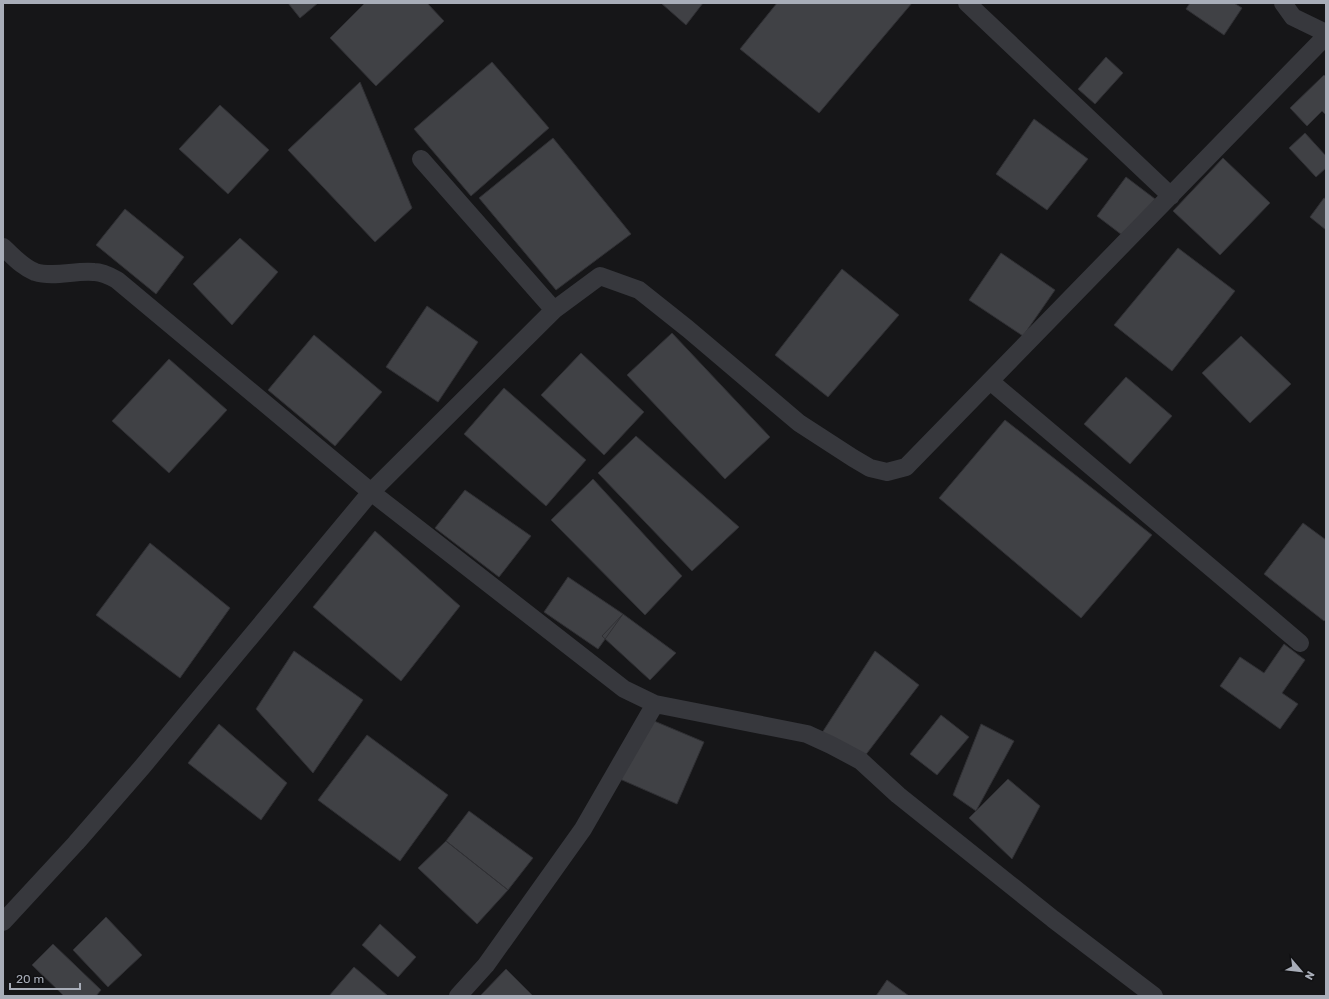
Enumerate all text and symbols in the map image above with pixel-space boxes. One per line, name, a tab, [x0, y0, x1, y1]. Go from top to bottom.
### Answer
north arrow	[1281, 951, 1321, 991]
scale bar	[10, 965, 80, 991]
text: N	[1302, 969, 1317, 982]
text: 20 m	[16, 972, 44, 986]

